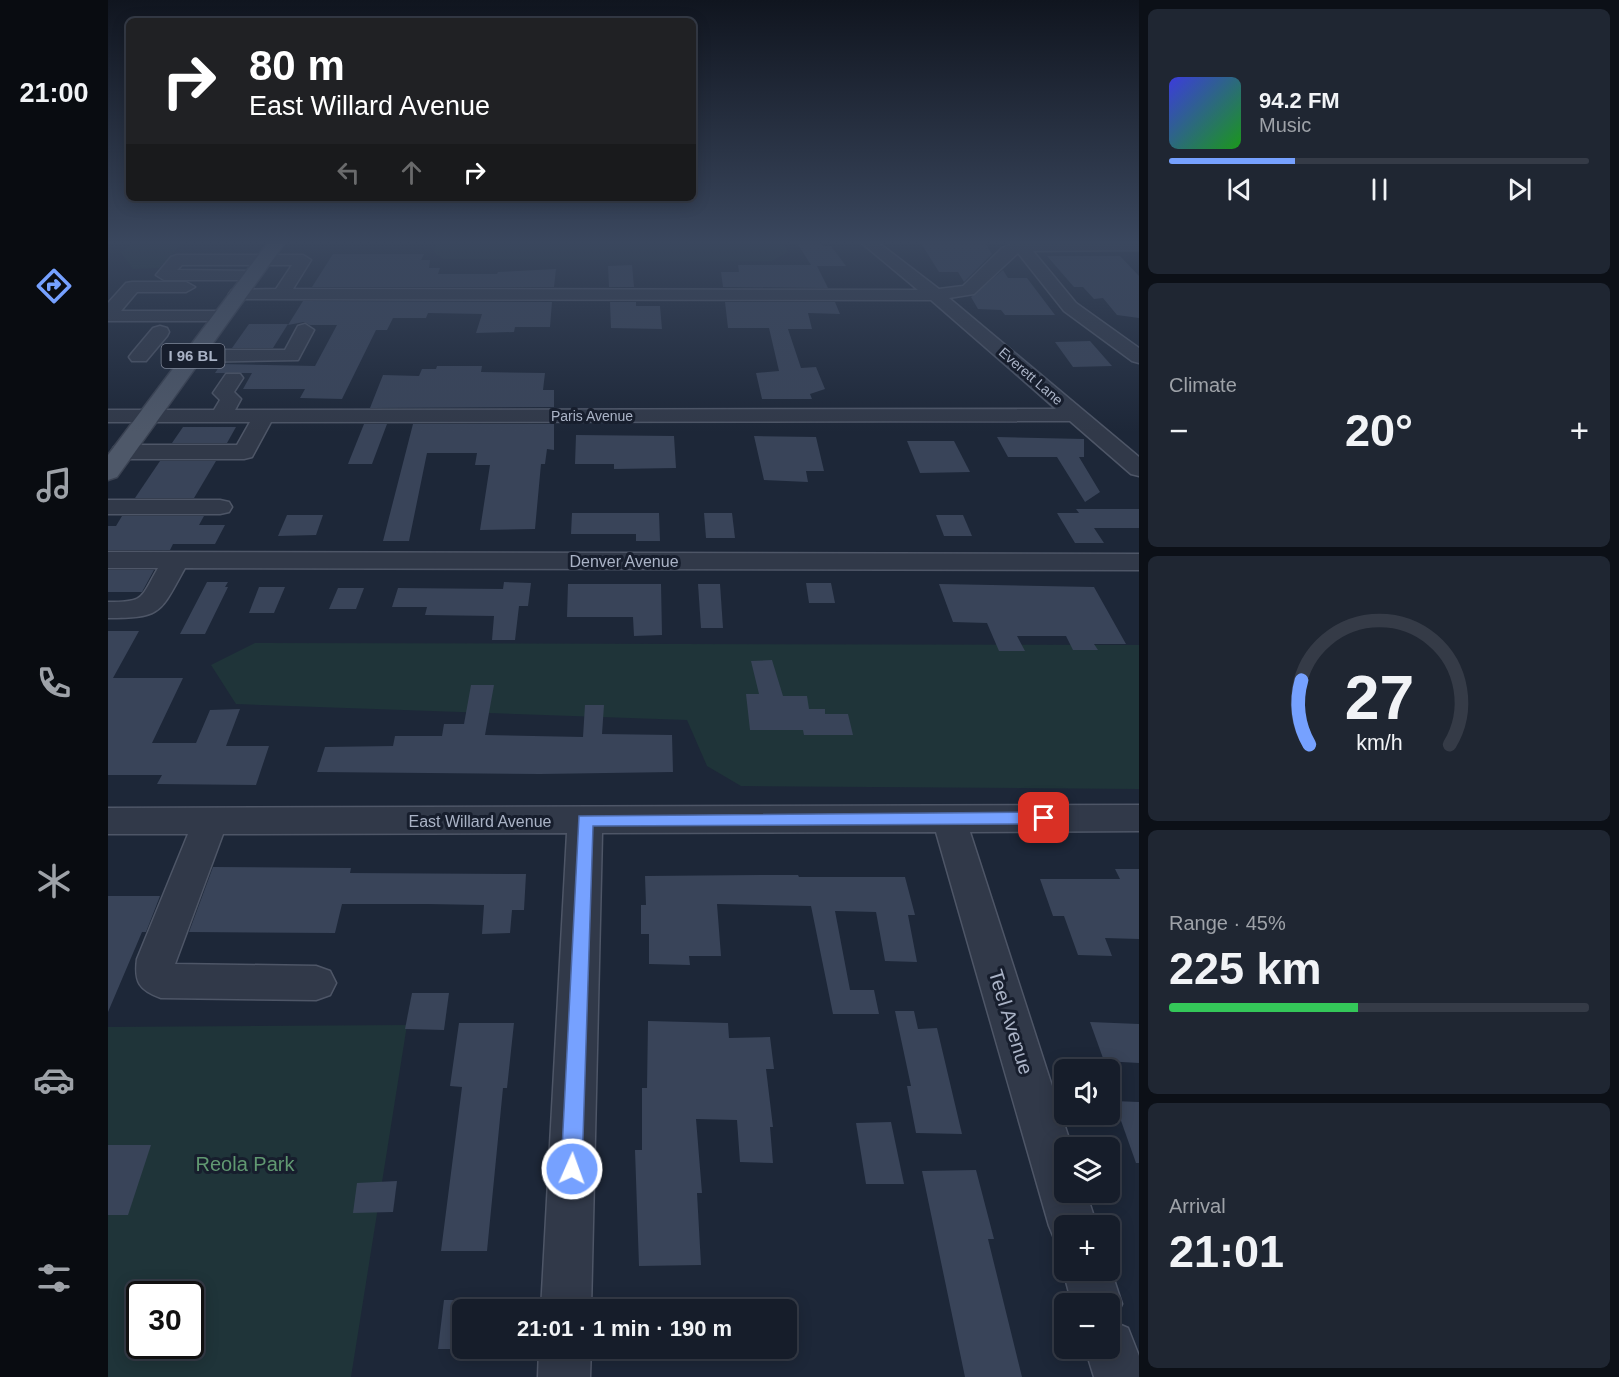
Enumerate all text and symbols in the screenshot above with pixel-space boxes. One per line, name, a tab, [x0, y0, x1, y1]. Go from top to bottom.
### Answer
icon: right	[150, 42, 228, 120]
text: 80 m	[249, 42, 345, 89]
text: 21:00	[19, 78, 89, 108]
text: 94.2 FM	[1259, 88, 1340, 113]
text: East Willard Avenue	[249, 91, 490, 121]
text: Music	[1259, 114, 1311, 136]
icon: left	[332, 156, 365, 189]
icon: ahead	[395, 156, 428, 189]
icon: right	[458, 156, 491, 189]
icon: previous	[1223, 173, 1256, 206]
icon: pause	[1363, 173, 1396, 206]
icon: next	[1503, 173, 1536, 206]
icon: directions	[33, 265, 75, 307]
road number: I 96 BL	[162, 344, 224, 368]
street label: Everett Lane	[996, 344, 1066, 408]
text: Climate	[1169, 374, 1237, 396]
text: 20°	[1345, 405, 1413, 456]
street label: Paris Avenue	[551, 408, 633, 424]
text: −	[1169, 412, 1188, 449]
text: +	[1570, 412, 1589, 449]
icon: music	[33, 464, 75, 506]
street label: Denver Avenue	[569, 553, 679, 570]
icon: phone	[33, 662, 75, 704]
text: 27	[1344, 664, 1414, 733]
text: km/h	[1356, 732, 1402, 756]
pin	[1018, 792, 1069, 843]
icon: arrive	[1027, 801, 1060, 834]
street label: East Willard Avenue	[409, 813, 552, 830]
icon: climate	[33, 860, 75, 902]
text: Range · 45%	[1169, 912, 1286, 934]
text: 225 km	[1169, 943, 1322, 994]
street label: Teel Avenue	[985, 967, 1037, 1077]
icon: car	[33, 1059, 75, 1101]
map controls	[1054, 1059, 1120, 1359]
button: sound	[1054, 1059, 1120, 1125]
position arrow	[540, 1137, 604, 1201]
button: layers	[1054, 1137, 1120, 1203]
park label: Reola Park	[196, 1153, 295, 1175]
text: Arrival	[1169, 1195, 1226, 1217]
button: +	[1054, 1215, 1120, 1281]
text: 21:01	[1169, 1226, 1284, 1277]
icon: filters	[33, 1257, 75, 1299]
speed limit sign: 30	[126, 1281, 204, 1359]
button: −	[1054, 1293, 1120, 1359]
text: 21:01 · 1 min · 190 m	[517, 1316, 732, 1341]

